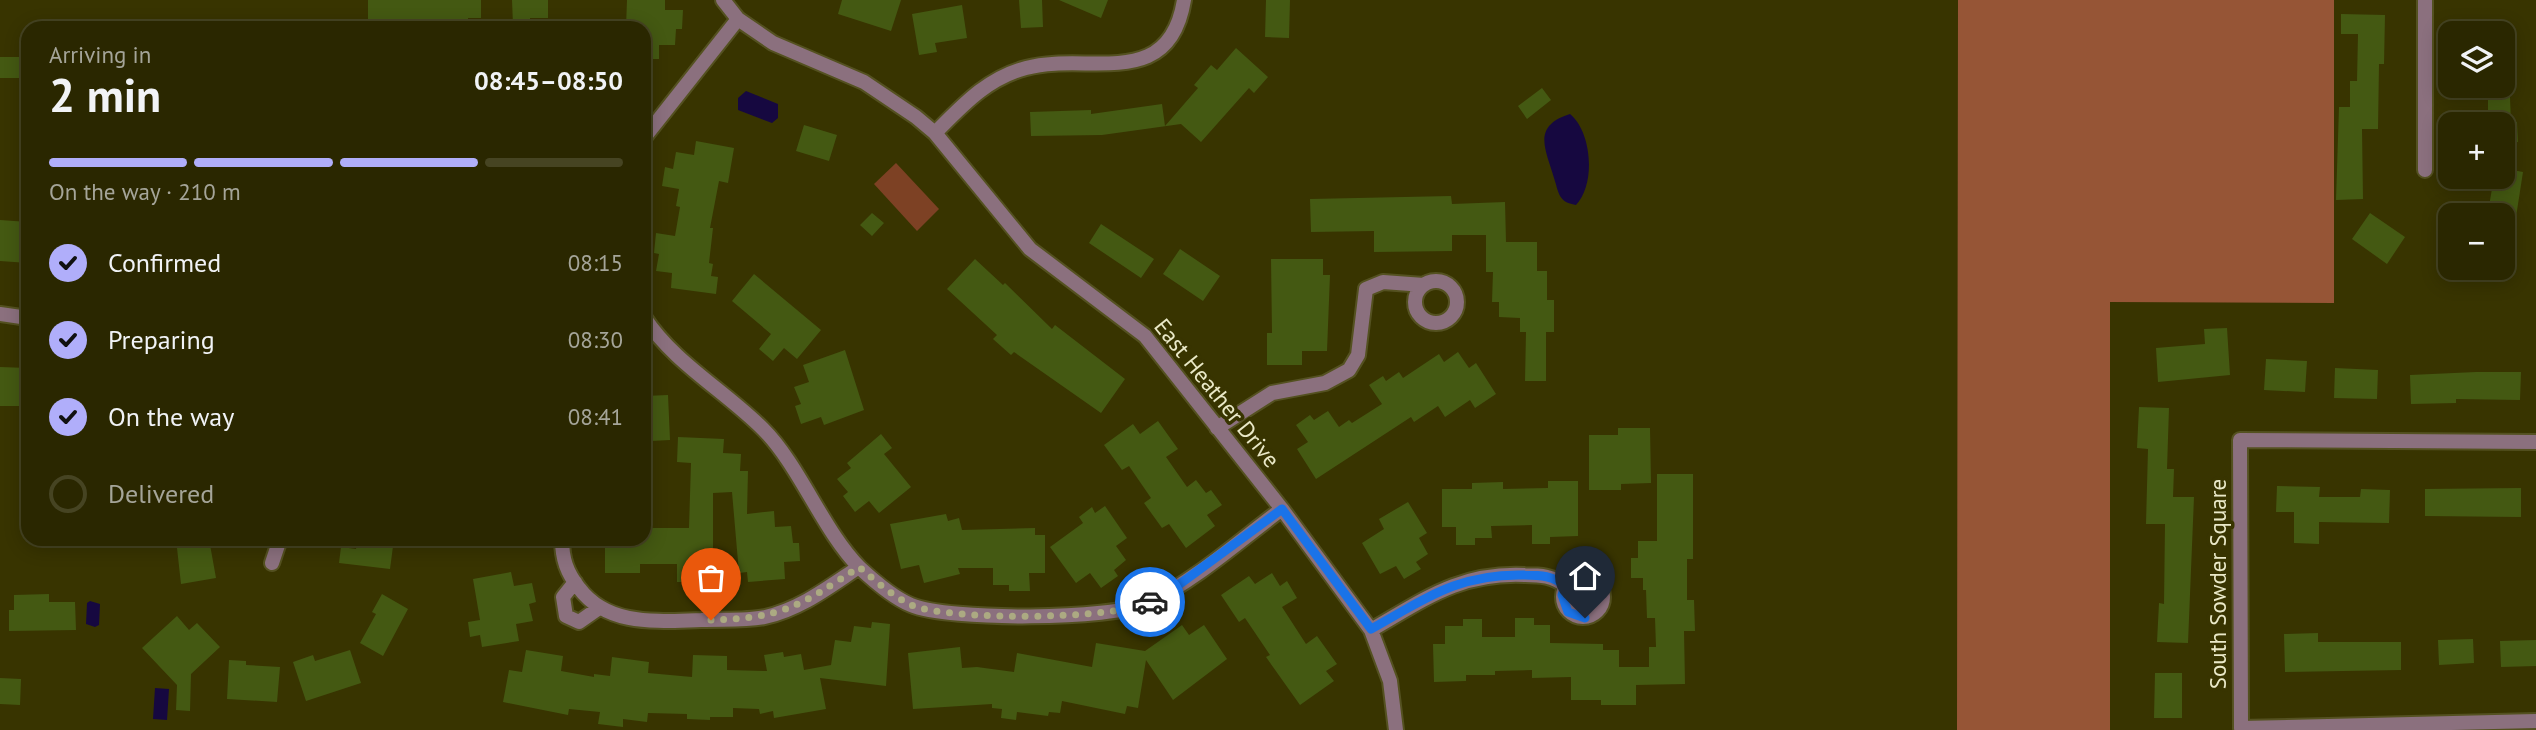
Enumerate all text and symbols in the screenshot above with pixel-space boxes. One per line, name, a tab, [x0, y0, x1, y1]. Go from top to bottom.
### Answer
map controls	[2438, 21, 2515, 280]
button: layers	[2438, 21, 2515, 98]
text: Arriving in	[49, 40, 151, 69]
text: 08:45–08:50	[474, 64, 623, 97]
text: 2 min	[49, 65, 161, 125]
button: +	[2438, 112, 2515, 189]
text: On the way · 210 m	[49, 177, 241, 206]
button: −	[2438, 203, 2515, 280]
icon: check	[49, 244, 87, 282]
text: Confirmed	[108, 246, 221, 279]
text: 08:15	[568, 248, 623, 277]
street label: East Heather Drive	[1148, 312, 1286, 473]
icon: check	[49, 321, 87, 359]
text: Preparing	[108, 323, 215, 356]
text: 08:30	[568, 325, 623, 354]
icon: check	[49, 398, 87, 436]
text: On the way	[108, 400, 234, 433]
text: 08:41	[568, 402, 623, 431]
text: Delivered	[108, 477, 214, 510]
street label: South Sowder Square	[2203, 479, 2232, 689]
pin	[1555, 546, 1615, 618]
pin	[681, 548, 741, 620]
icon: home	[1566, 557, 1604, 595]
icon: bag	[692, 559, 730, 597]
courier	[1115, 567, 1185, 637]
icon: car	[1131, 583, 1169, 621]

